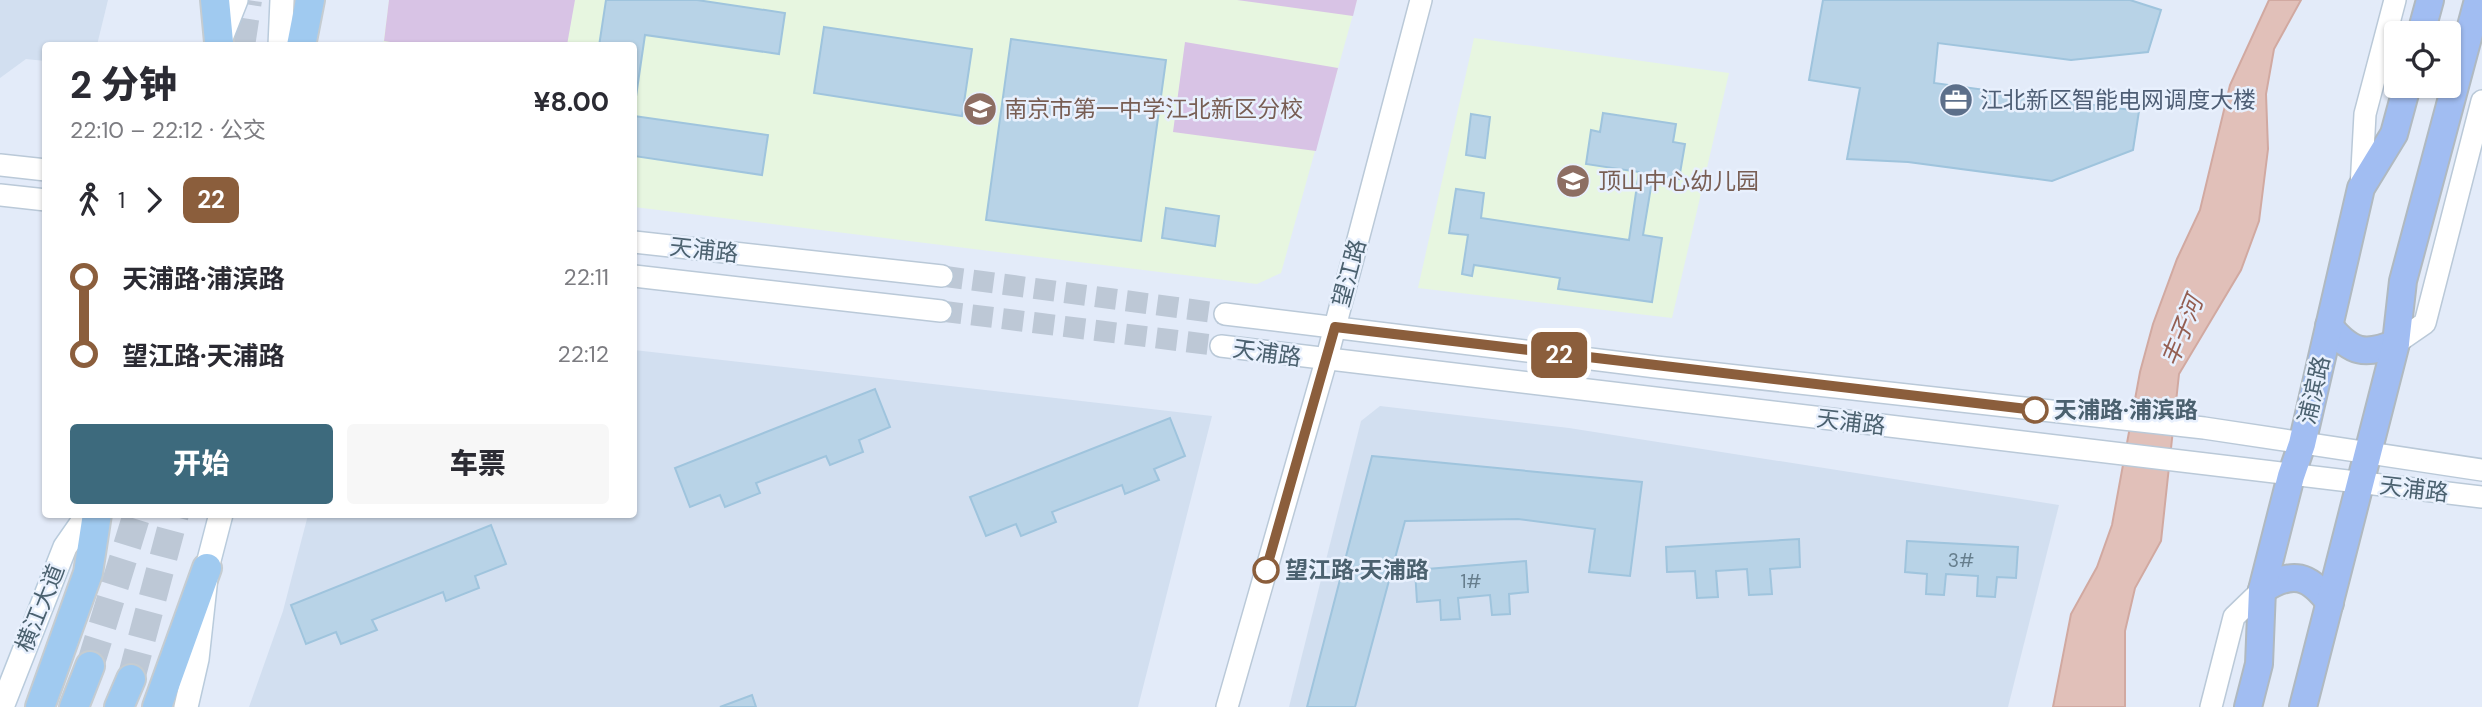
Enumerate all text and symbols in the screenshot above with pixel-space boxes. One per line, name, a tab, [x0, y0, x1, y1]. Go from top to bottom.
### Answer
map controls	[2384, 21, 2461, 98]
button: locate	[2384, 21, 2461, 98]
text: 2 分钟	[70, 60, 177, 110]
office icon: 江北新区智能电网调度大楼	[1937, 81, 1975, 119]
text: ¥8.00	[534, 85, 609, 119]
place label: 江北新区智能电网调度大楼	[1980, 85, 2256, 115]
school or university icon: 南京市第一中学江北新区分校	[961, 90, 999, 128]
place label: 南京市第一中学江北新区分校	[1004, 94, 1303, 124]
text: 22:10 – 22:12 · 公交	[70, 115, 266, 145]
school or university icon: 顶山中心幼儿园	[1554, 162, 1592, 200]
place label: 顶山中心幼儿园	[1598, 166, 1759, 196]
icon: walk	[70, 181, 108, 219]
icon: forward	[135, 181, 173, 219]
text: 22	[197, 184, 225, 215]
text: 1	[118, 185, 125, 215]
street label: 天浦路	[668, 231, 740, 269]
street label: 望江路	[1326, 236, 1372, 310]
text: 天浦路·浦滨路	[122, 262, 285, 296]
text: 22:11	[564, 262, 609, 292]
water label: 丰子河	[2154, 288, 2211, 370]
line badge: 22	[1528, 332, 1590, 378]
street label: 天浦路	[1231, 333, 1303, 373]
text: 望江路·天浦路	[122, 339, 285, 373]
text: 22:12	[557, 339, 609, 369]
text: 22	[1545, 339, 1573, 370]
street label: 浦滨路	[2292, 353, 2336, 427]
place label: 天浦路·浦滨路	[2054, 395, 2198, 425]
marker: 天浦路·浦滨路	[2022, 397, 2048, 423]
street label: 天浦路	[1815, 403, 1887, 441]
button: 开始	[70, 424, 333, 504]
button: 车票	[347, 424, 609, 504]
street label: 天浦路	[2378, 470, 2450, 508]
house number: 3#	[1948, 548, 1974, 573]
place label: 望江路·天浦路	[1285, 555, 1429, 585]
marker: 望江路·天浦路	[1253, 557, 1279, 583]
street label: 横江大道	[9, 560, 71, 656]
house number: 1#	[1460, 569, 1482, 594]

